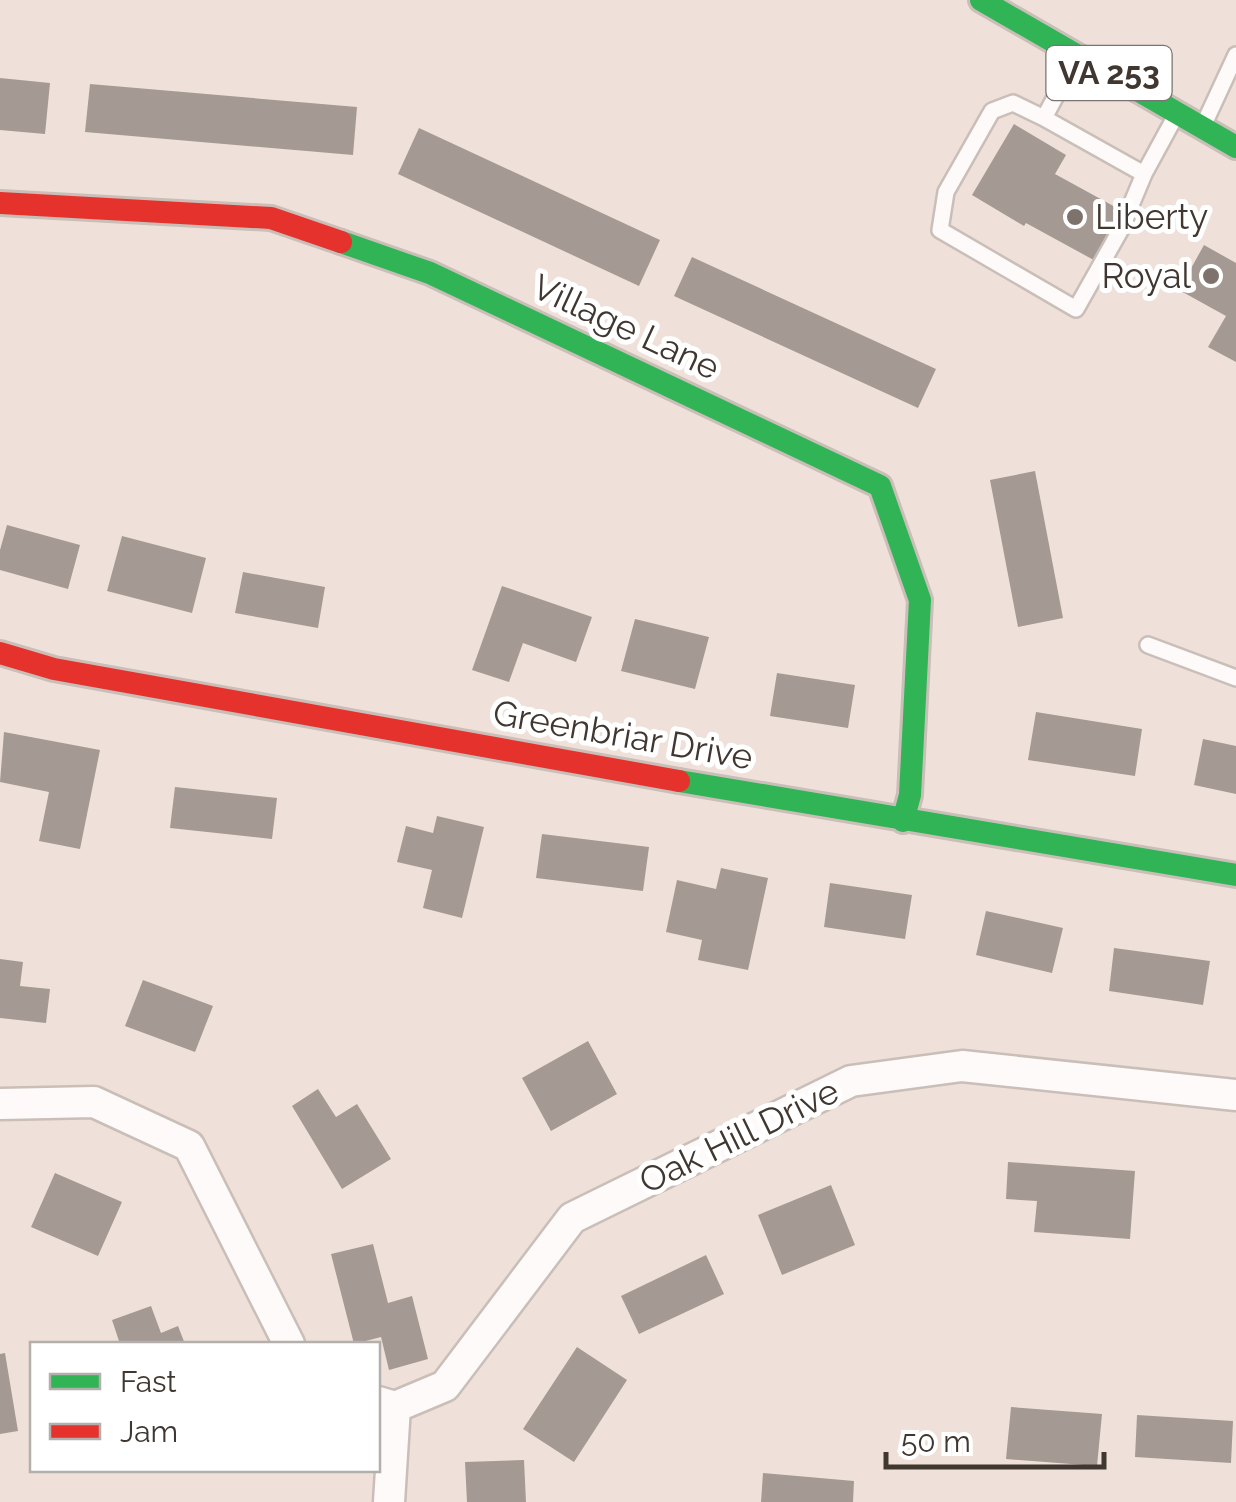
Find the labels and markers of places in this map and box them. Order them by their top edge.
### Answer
place label: Liberty [1095,196,1208,237]
marker: Liberty [1064,206,1086,228]
place label: Royal [1101,255,1191,296]
marker: Royal [1200,265,1222,287]

